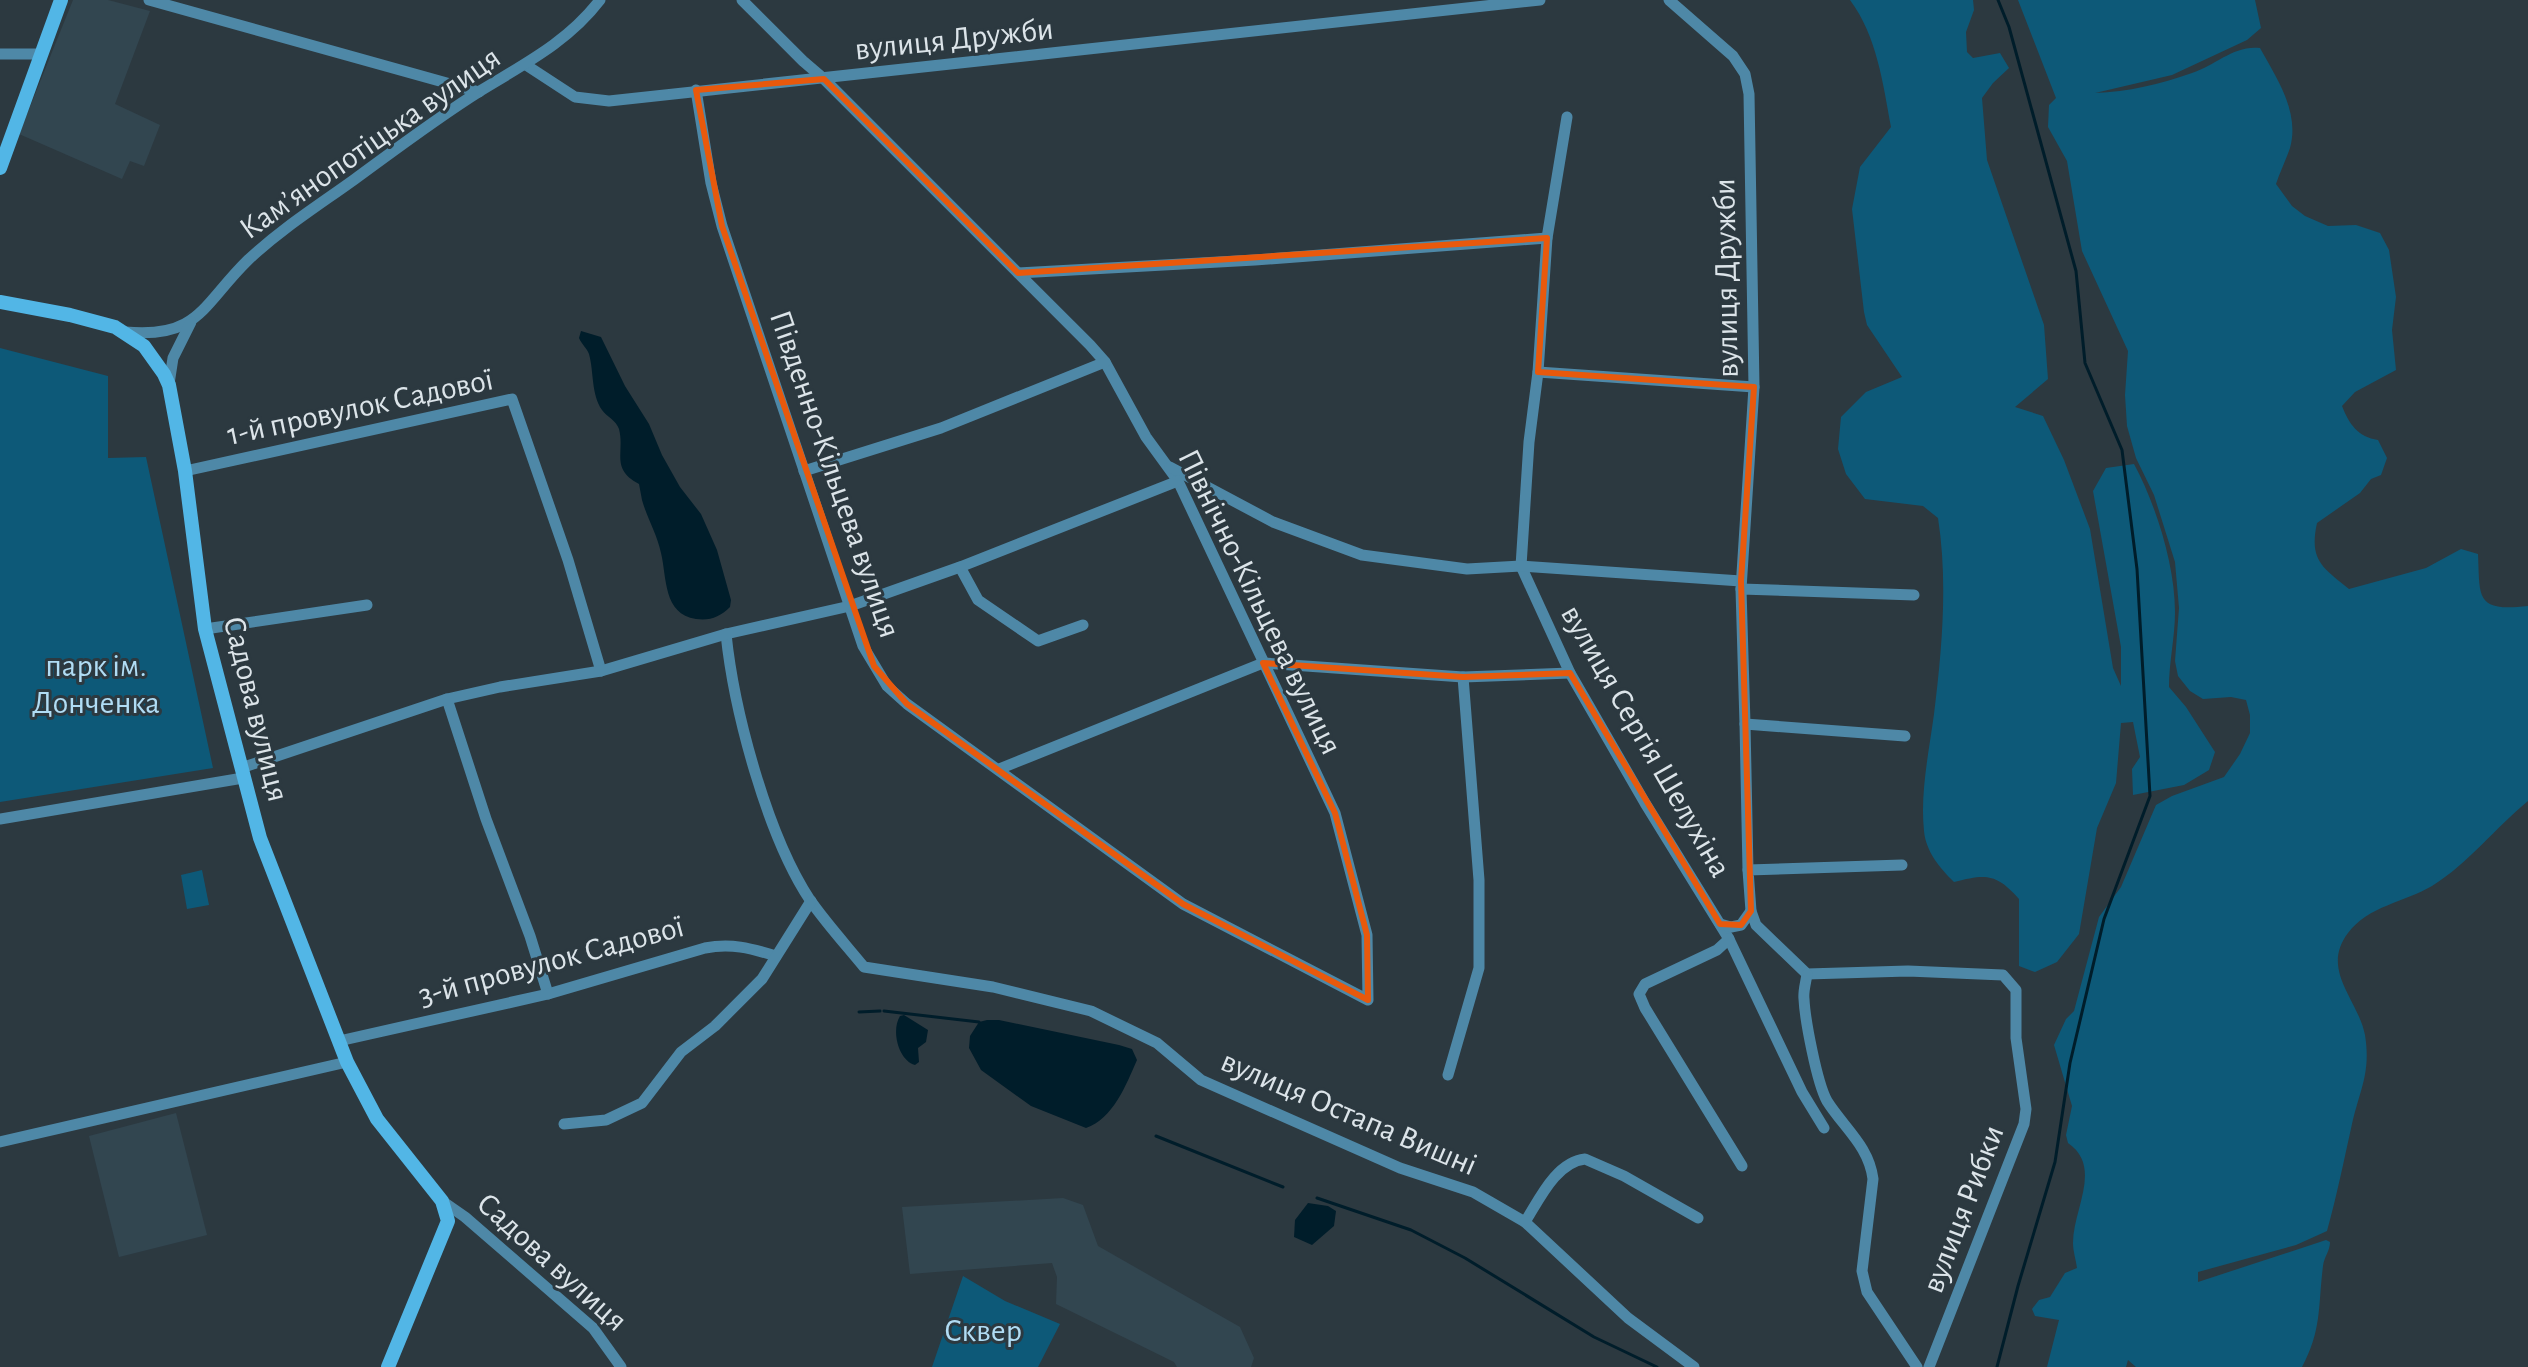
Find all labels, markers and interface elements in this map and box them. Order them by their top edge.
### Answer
street label: вулиця Дружби [853,13,1055,65]
street label: Камʼянопотіцька вулиця [234,41,506,245]
street label: вулиця Дружби [1708,178,1744,378]
street label: Південно-Кільцева вулиця [764,306,906,642]
street label: 1-й провулок Садової [224,363,496,451]
street label: Північно-Кільцева вулиця [1172,444,1348,760]
street label: вулиця Сергія Шелухіна [1555,600,1737,882]
street label: Садова вулиця [218,613,294,805]
park label: парк ім. Донченка [32,650,160,719]
street label: 3-й провулок Садової [415,910,687,1012]
street label: вулиця Остапа Вишні [1216,1045,1482,1181]
street label: вулиця Рибки [1916,1121,2010,1297]
street label: Садова вулиця [471,1187,633,1337]
park label: Сквер [944,1315,1022,1347]

